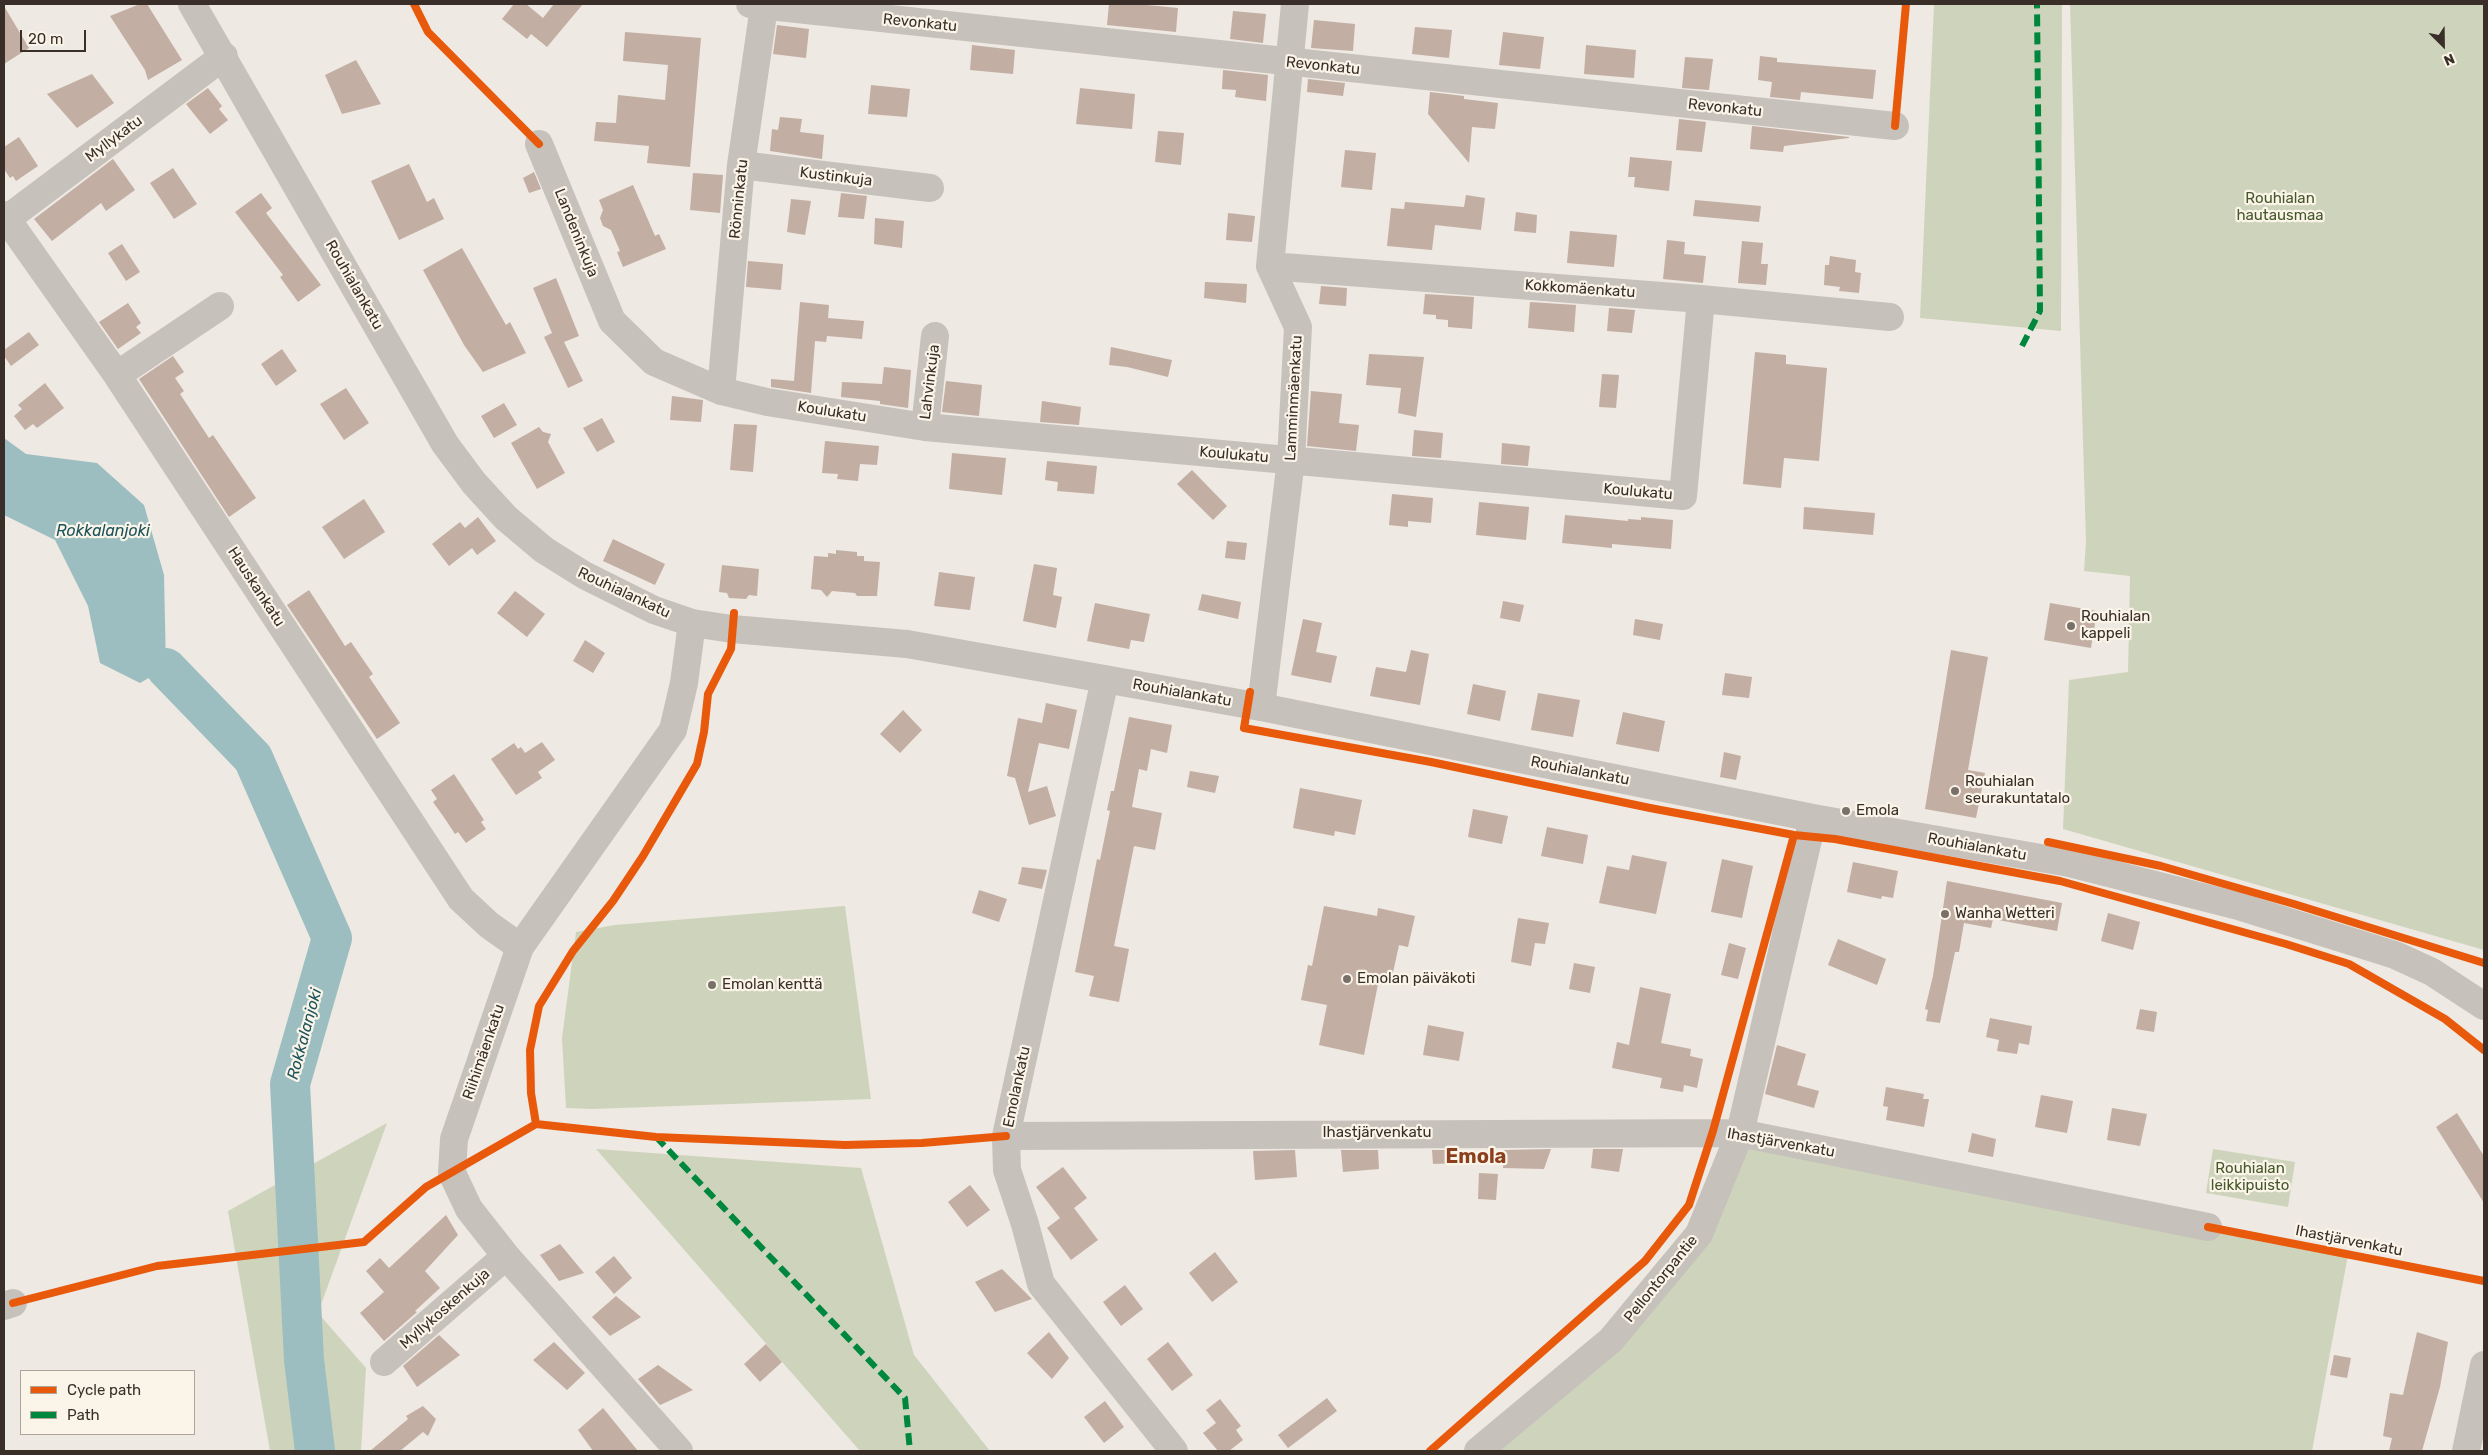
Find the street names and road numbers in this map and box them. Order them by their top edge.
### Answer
street label: Revonkatu [882,10,958,36]
street label: Revonkatu [1285,53,1361,79]
street label: Revonkatu [1687,95,1763,121]
street label: Myllykatu [82,112,146,166]
street label: Rönninkatu [726,158,752,240]
street label: Kustinkuja [799,164,873,190]
street label: Landeninkuja [550,186,602,280]
street label: Rouhialankatu [321,237,387,333]
street label: Kokkomäenkatu [1524,276,1636,302]
street label: Lamminmäenkatu [1282,335,1306,461]
street label: Lahvinkuja [916,343,944,421]
street label: Koulukatu [796,398,868,426]
street label: Koulukatu [1199,443,1269,467]
street label: Koulukatu [1603,480,1673,504]
street label: Hauskankatu [224,544,288,630]
street label: Rouhialankatu [575,564,673,622]
street label: Rouhialankatu [1131,675,1233,711]
street label: Rouhialankatu [1529,753,1631,789]
street label: Rouhialankatu [1926,829,2028,865]
street label: Riihimäenkatu [459,1002,509,1102]
street label: Emolankatu [1000,1045,1034,1129]
street label: Ihastjärvenkatu [1322,1124,1432,1142]
street label: Ihastjärvenkatu [1726,1125,1836,1161]
street label: Ihastjärvenkatu [2294,1222,2404,1260]
street label: Pellontorpantie [1620,1232,1702,1326]
street label: Myllykoskenkuja [396,1265,494,1353]

